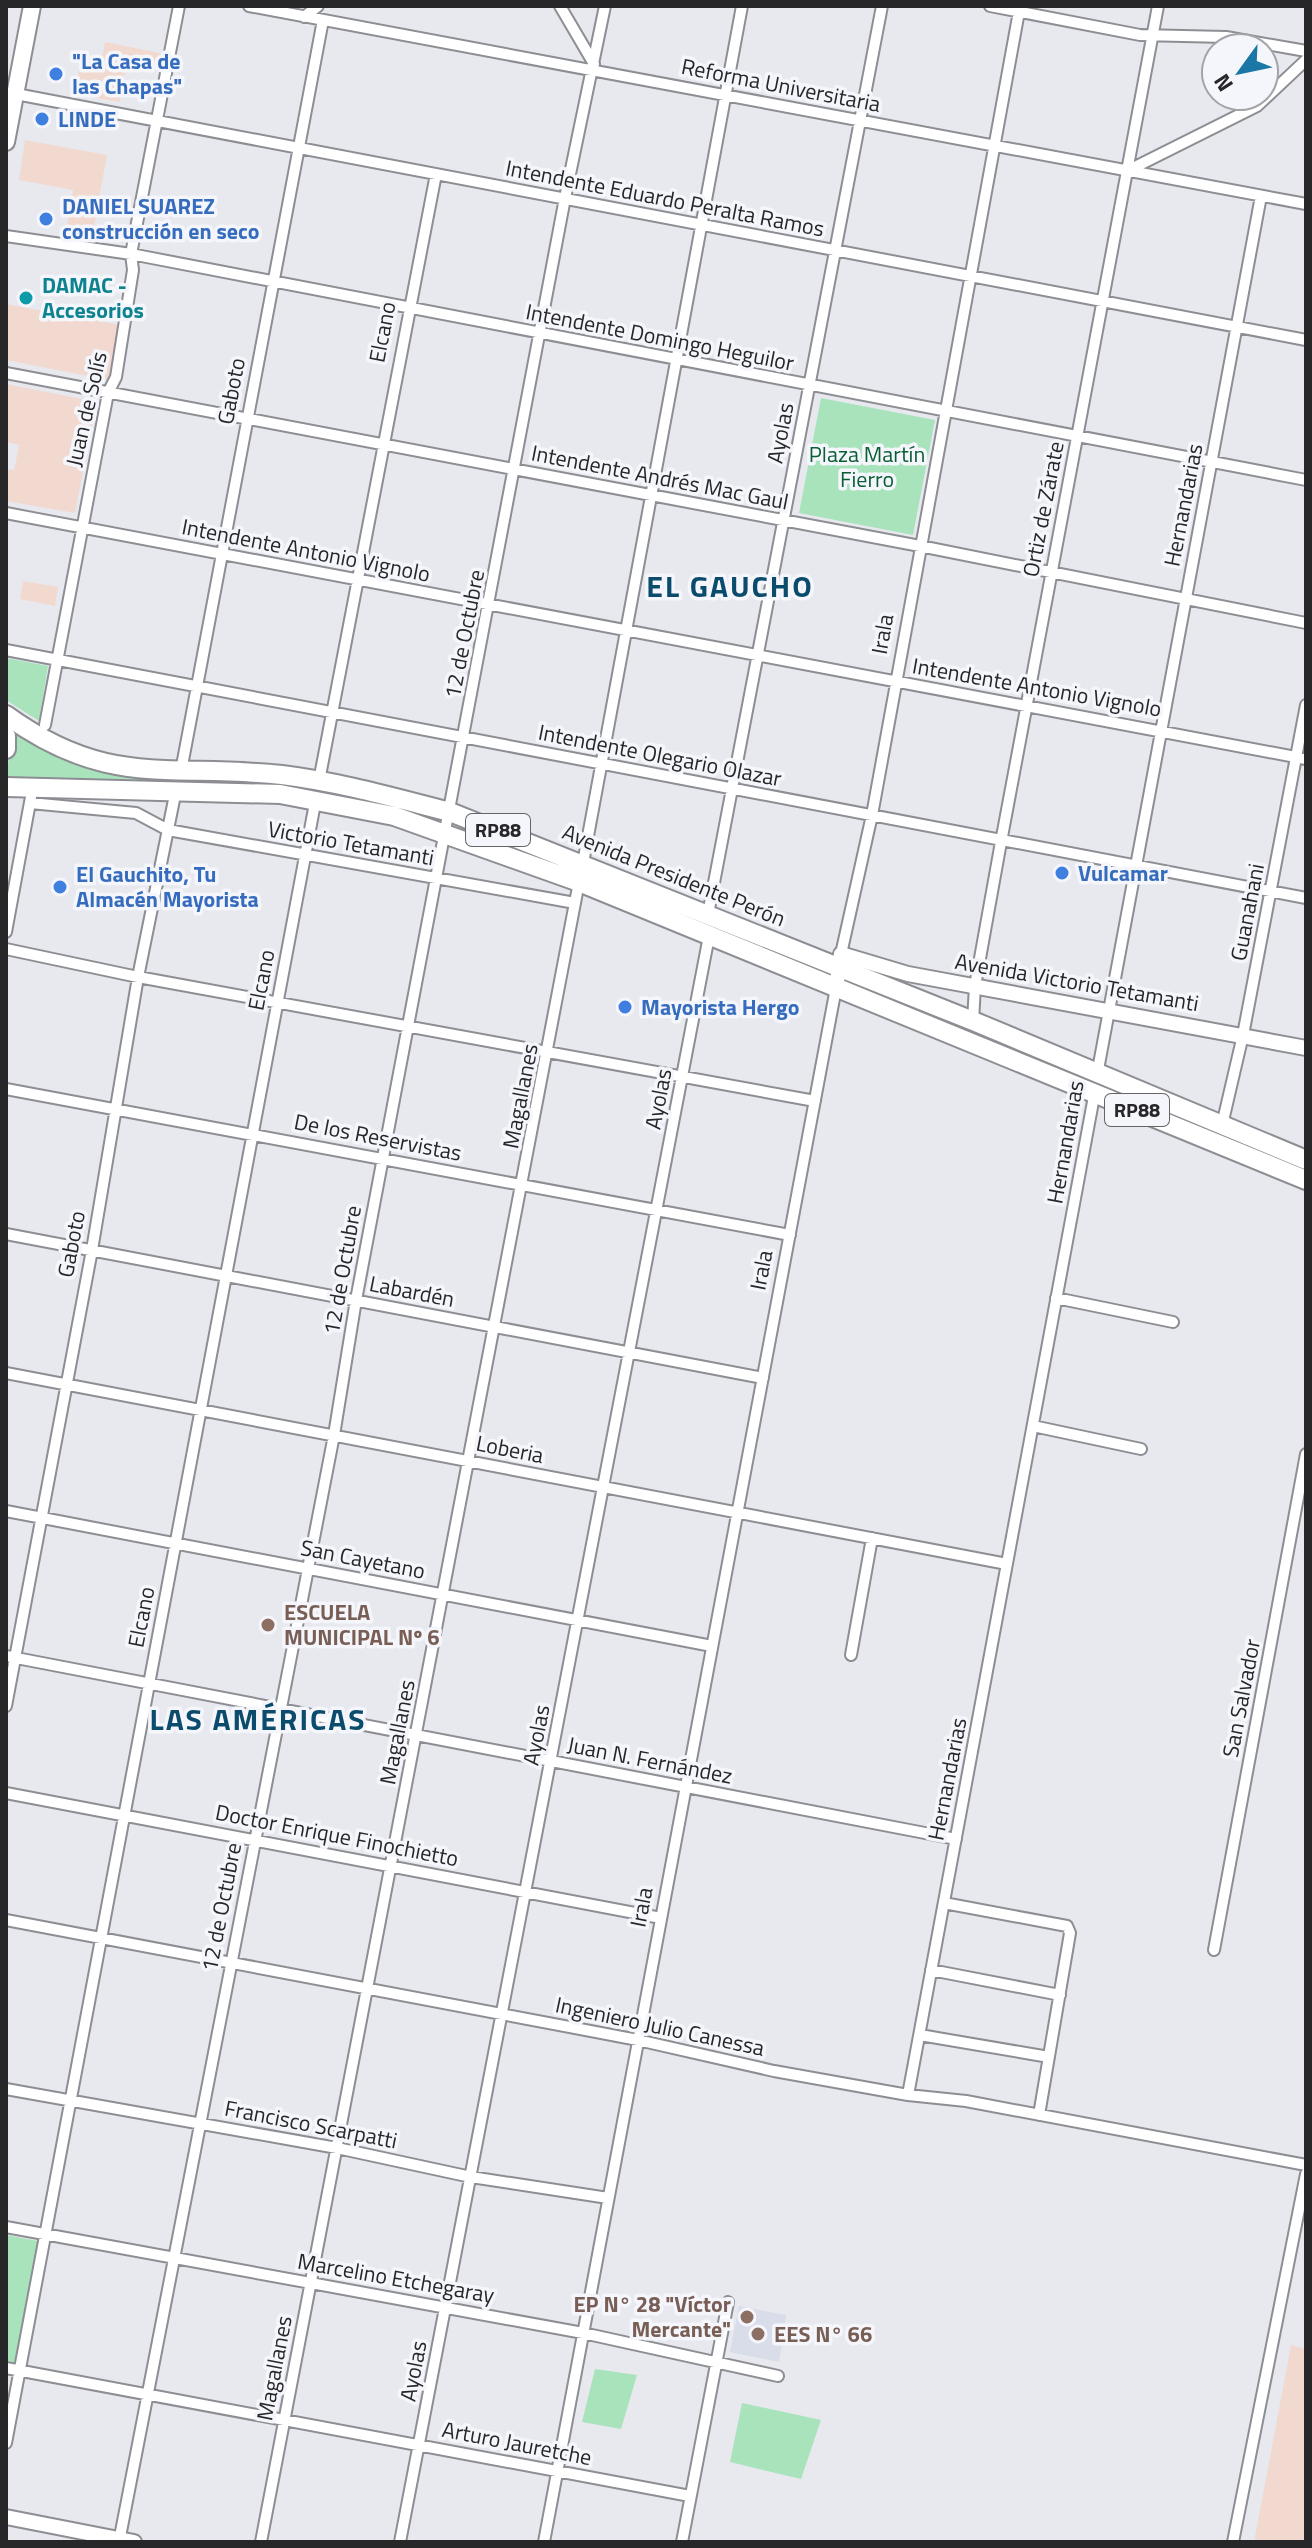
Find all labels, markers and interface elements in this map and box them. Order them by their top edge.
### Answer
north arrow [1200,32,1280,112]
place label: "La Casa de las Chapas" [72,44,182,103]
street label: Reforma Universitaria [679,49,883,121]
marker: "La Casa de las Chapas" [47,65,65,83]
text: N [1205,67,1242,99]
place label: LINDE [58,102,116,136]
marker: LINDE [33,110,51,128]
street label: Intendente Eduardo Peralta Ramos [503,150,827,246]
place label: DANIEL SUAREZ construcción en seco [62,189,260,248]
marker: DANIEL SUAREZ construcción en seco [37,210,55,228]
place label: DAMAC - Accesorios [42,268,144,327]
marker: DAMAC - Accesorios [17,289,35,307]
street label: Intendente Domingo Heguilor [523,294,797,380]
street label: Elcano [359,299,405,365]
street label: Juan de Solís [56,348,116,470]
street label: Gaboto [208,355,254,427]
street label: Ayolas [757,400,803,466]
street label: Intendente Andrés Mac Gaul [528,435,792,519]
park label: Plaza Martín Fierro [809,437,925,496]
street label: Ortiz de Zárate [1013,438,1073,580]
street label: Hernandarias [1154,441,1212,569]
street label: Intendente Antonio Vignolo [179,509,433,591]
district label: EL GAUCHO [646,563,814,609]
street label: 12 de Octubre [435,567,493,701]
street label: Irala [862,611,902,657]
street label: Intendente Antonio Vignolo [910,648,1164,726]
street label: Intendente Olegario Olazar [535,715,785,795]
street label: Victorio Tetamanti [265,812,437,874]
road number: RP88 [466,814,530,846]
street label: Avenida Presidente Perón [557,815,791,935]
place label: Vulcamar [1078,856,1168,890]
place label: El Gauchito, Tu Almacén Mayorista [76,857,259,916]
street label: Guanahani [1221,860,1273,964]
marker: Vulcamar [1053,864,1071,882]
marker: El Gauchito, Tu Almacén Mayorista [51,878,69,896]
street label: Avenida Victorio Tetamanti [953,944,1201,1020]
street label: Elcano [238,947,284,1013]
place label: Mayorista Hergo [641,990,799,1024]
marker: Mayorista Hergo [616,998,634,1016]
street label: Magallanes [493,1041,547,1151]
street label: Ayolas [635,1066,681,1132]
street label: Hernandarias [1037,1078,1093,1206]
road number: RP88 [1105,1094,1169,1126]
street label: De los Reservistas [291,1104,465,1170]
street label: 12 de Octubre [314,1203,370,1337]
street label: Gaboto [48,1208,94,1280]
street label: Irala [740,1247,782,1293]
street label: Labardén [367,1266,457,1316]
street label: Loberia [473,1426,547,1472]
street label: San Cayetano [298,1530,428,1588]
street label: Elcano [118,1584,164,1650]
place label: ESCUELA MUNICIPAL Nº 6 [284,1595,440,1654]
marker: ESCUELA MUNICIPAL Nº 6 [259,1616,277,1634]
street label: San Salvador [1213,1636,1269,1760]
street label: Magallanes [370,1677,424,1787]
district label: LAS AMÉRICAS [150,1696,367,1742]
street label: Ayolas [513,1702,559,1768]
street label: Hernandarias [918,1715,976,1843]
street label: Juan N. Fernández [565,1727,735,1793]
street label: Doctor Enrique Finochietto [213,1795,461,1875]
street label: 12 de Octubre [192,1840,250,1974]
street label: Irala [620,1884,662,1930]
street label: Ingeniero Julio Canessa [552,1987,768,2065]
street label: Francisco Scarpatti [222,2091,400,2157]
street label: Marcelino Etchegaray [295,2244,497,2312]
place label: EP N° 28 "Víctor Mercante" [573,2287,731,2346]
marker: EP N° 28 "Víctor Mercante" [738,2308,756,2326]
street label: Magallanes [247,2313,301,2423]
place label: EES N° 66 [774,2317,872,2351]
marker: EES N° 66 [749,2325,767,2343]
street label: Ayolas [390,2338,436,2404]
street label: Arturo Jauretche [439,2412,595,2474]

